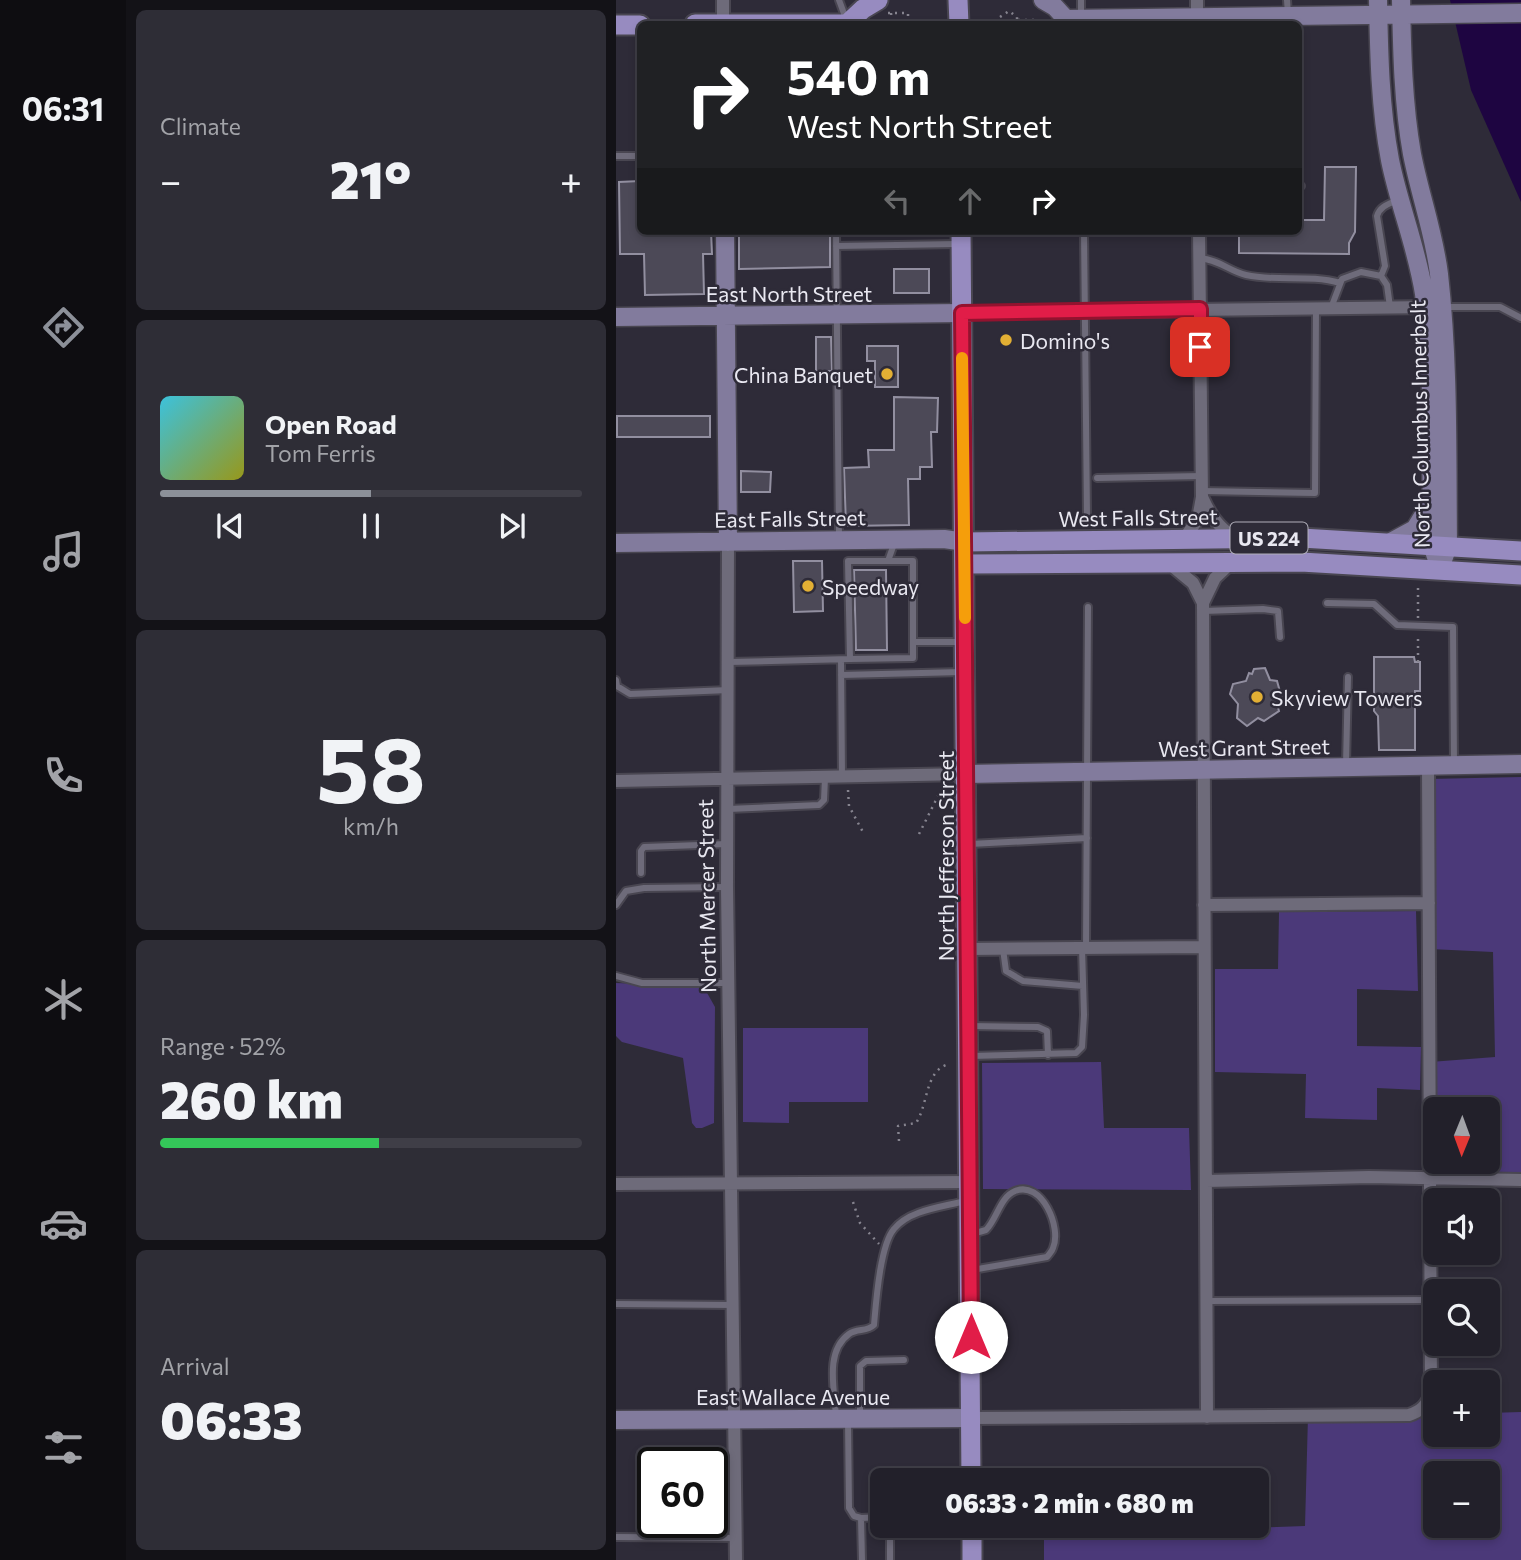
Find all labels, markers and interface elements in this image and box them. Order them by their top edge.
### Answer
text: 540 m [787,45,930,105]
icon: right [672,49,763,140]
text: 06:31 [22,88,104,128]
text: West North Street [787,105,1052,145]
text: Climate [160,112,241,140]
text: 21° [330,146,411,210]
text: − [160,156,182,203]
text: + [560,156,582,203]
icon: left [878,182,916,220]
icon: ahead [951,182,989,220]
icon: right [1024,182,1062,220]
street label: East North Street [706,281,872,306]
street label: North Columbus Innerbelt [1404,300,1434,548]
icon: directions [39,303,88,352]
pin [1170,317,1230,377]
place label: Domino's [1020,328,1110,353]
icon: arrive [1181,328,1219,366]
marker: Domino's [998,332,1014,348]
place label: China Banquet [734,362,873,387]
marker: China Banquet [879,366,895,382]
text: Open Road [265,408,397,439]
text: Tom Ferris [265,439,376,467]
street label: West Falls Street [1058,503,1218,531]
street label: East Falls Street [714,504,866,532]
icon: previous [211,507,249,545]
icon: pause [352,507,390,545]
icon: next [493,507,531,545]
road number: US 224 [1230,523,1308,554]
icon: music [39,527,88,576]
place label: Speedway [822,574,919,599]
marker: Speedway [800,578,816,594]
place label: Skyview Towers [1271,685,1423,710]
marker: Skyview Towers [1249,689,1265,705]
text: 58 [316,710,426,822]
street label: West Grant Street [1158,733,1330,761]
icon: phone [39,751,88,800]
street label: North Jefferson Street [933,751,958,961]
street label: North Mercer Street [692,799,720,993]
text: km/h [343,812,399,840]
icon: climate [39,975,88,1024]
text: Range · 52% [160,1032,285,1060]
text: 260 km [160,1066,343,1130]
north arrow [1423,1097,1500,1174]
map controls [1423,1097,1500,1538]
button: sound [1423,1188,1500,1265]
icon: car [39,1199,88,1248]
button: search [1423,1279,1500,1356]
position arrow [934,1300,1008,1374]
text: Arrival [160,1352,230,1380]
button: + [1423,1370,1500,1447]
street label: East Wallace Avenue [696,1384,890,1409]
text: 06:33 [160,1386,303,1450]
icon: filters [39,1423,88,1472]
speed limit sign: 60 [637,1447,728,1538]
button: − [1423,1461,1500,1538]
text: 06:33 · 2 min · 680 m [945,1487,1194,1518]

